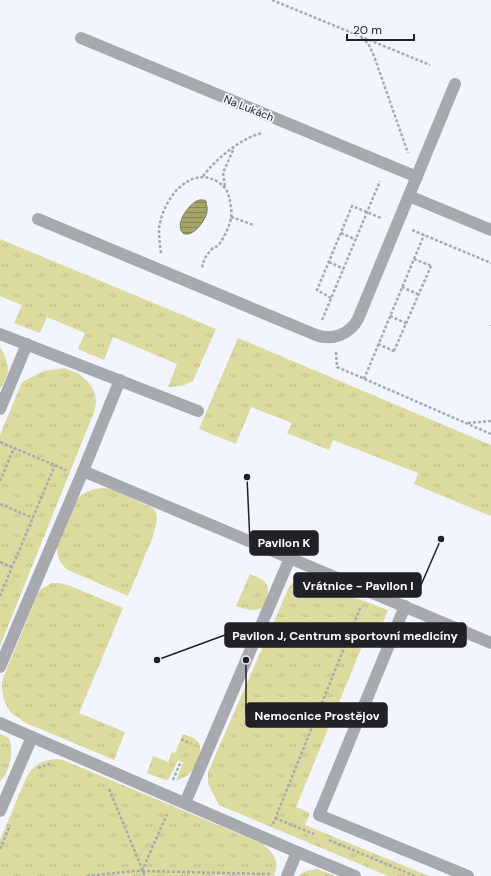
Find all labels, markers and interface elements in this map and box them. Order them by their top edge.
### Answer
scale bar [347,16,414,42]
text: 20 m [353,22,382,38]
street label: Na Lukách [222,92,276,124]
callout: Pavilon K [250,531,318,555]
text: Pavilon K [258,535,310,551]
callout: Vrátnice - Pavilon I [294,573,421,597]
text: Vrátnice - Pavilon I [303,578,413,594]
callout: Pavilon J, Centrum sportovní medicíny [225,623,466,647]
text: Pavilon J, Centrum sportovní medicíny [232,628,458,644]
callout: Nemocnice Prostějov [246,703,387,727]
text: Nemocnice Prostějov [255,708,380,724]

